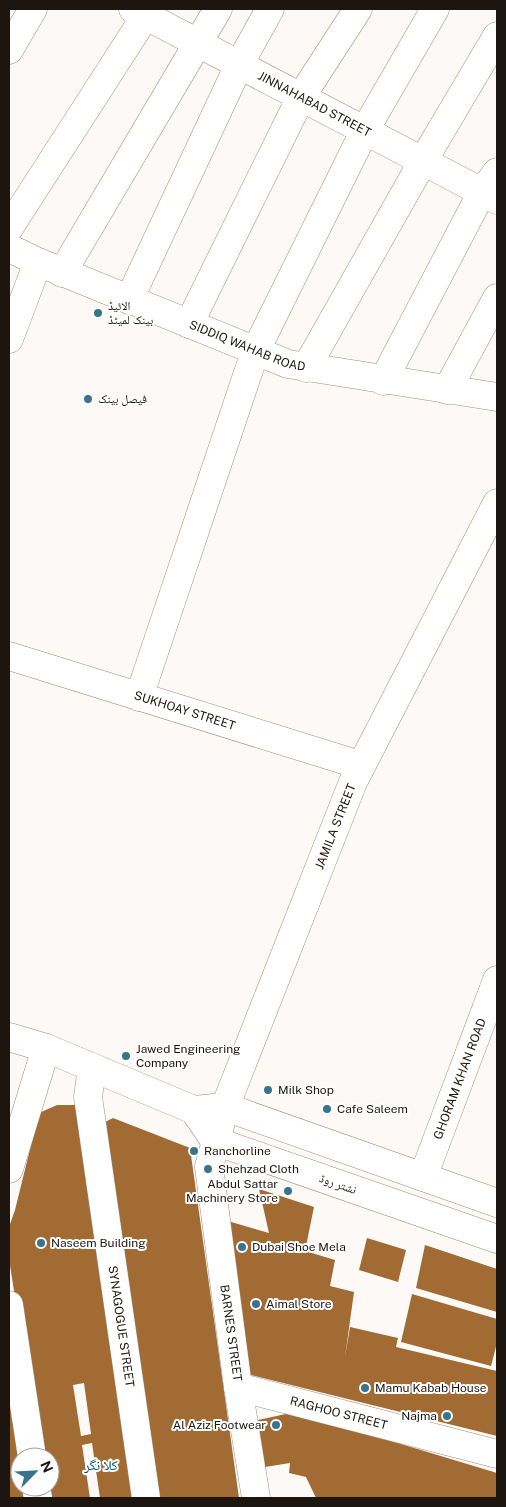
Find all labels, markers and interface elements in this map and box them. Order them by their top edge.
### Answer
street label: JINNAHABAD STREET [256,69,373,140]
place label: الائیڈ بینک لمیٹڈ [108,299,153,327]
marker: الائیڈ بینک لمیٹڈ [92,307,104,319]
street label: SIDDIQ WAHAB ROAD [187,317,307,374]
place label: فیصل بینک [98,392,147,406]
marker: فیصل بینک [82,393,94,405]
street label: SUKHOAY STREET [132,688,237,733]
street label: JAMILA STREET [312,782,359,871]
street label: GHORAM KHAN ROAD [431,1016,489,1141]
place label: Jawed Engineering Company [136,1042,241,1070]
marker: Jawed Engineering Company [120,1050,132,1062]
place label: Milk Shop [278,1083,334,1097]
marker: Milk Shop [262,1084,274,1096]
place label: Cafe Saleem [337,1102,408,1116]
marker: Cafe Saleem [321,1103,333,1115]
place label: Ranchorline [204,1144,271,1158]
marker: Ranchorline [188,1145,200,1157]
place label: Shehzad Cloth [218,1162,299,1176]
marker: Shehzad Cloth [202,1163,214,1175]
street label: نشتر روڈ [317,1171,359,1197]
place label: Abdul Sattar Machinery Store [186,1177,278,1205]
marker: Abdul Sattar Machinery Store [282,1185,294,1197]
place label: Naseem Building [51,1236,146,1250]
marker: Naseem Building [35,1237,47,1249]
place label: Dubai Shoe Mela [252,1240,346,1254]
marker: Dubai Shoe Mela [236,1241,248,1253]
street label: SYNAGOGUE STREET [105,1265,137,1388]
street label: BARNES STREET [217,1284,245,1382]
place label: Aimal Store [266,1297,332,1311]
marker: Aimal Store [250,1298,262,1310]
place label: Mamu Kabab House [375,1381,487,1395]
marker: Mamu Kabab House [359,1382,371,1394]
street label: RAGHOO STREET [288,1394,389,1432]
place label: Najma [401,1409,437,1423]
marker: Najma [441,1410,453,1422]
place label: Al Aziz Footwear [173,1418,266,1432]
marker: Al Aziz Footwear [270,1419,282,1431]
north arrow [10,1447,60,1497]
district label: کلا نگر [83,1457,118,1474]
text: N [37,1458,56,1475]

